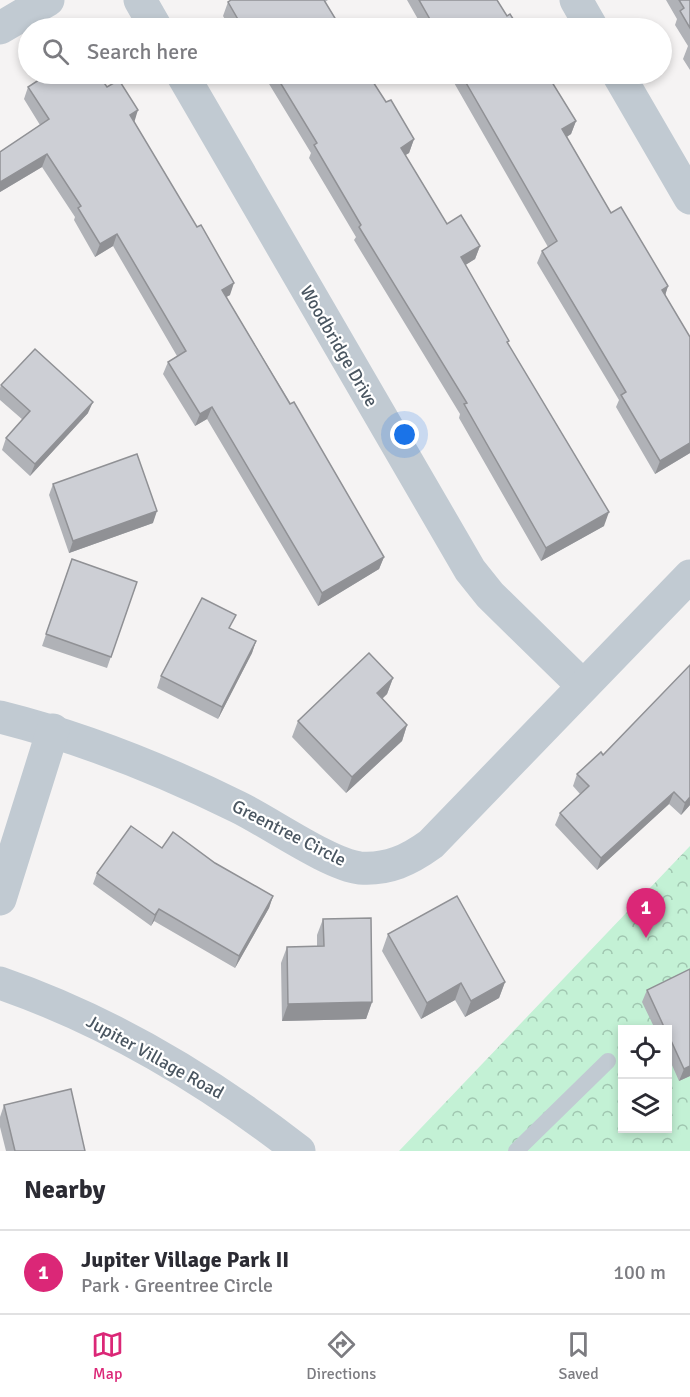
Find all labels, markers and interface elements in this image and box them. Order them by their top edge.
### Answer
search box [18,18,672,84]
icon: search [39,35,72,68]
text: Search here [87,38,198,65]
street label: Woodbridge Drive [295,281,383,411]
your location [390,420,419,449]
street label: Greentree Circle [228,795,350,871]
pin: 1 [626,888,666,938]
street label: Jupiter Village Road [82,1010,228,1104]
map controls [618,1025,672,1133]
button: locate [618,1025,672,1079]
button: layers [618,1079,672,1133]
text: Nearby [24,1174,105,1206]
text: Jupiter Village Park II [81,1246,289,1273]
text: 1 [38,1260,49,1285]
text: 100 m [613,1260,666,1285]
text: Park · Greentree Circle [81,1273,273,1298]
tab: Map [91,1328,124,1384]
tab: Directions [306,1328,376,1384]
tab: Saved [559,1328,599,1384]

